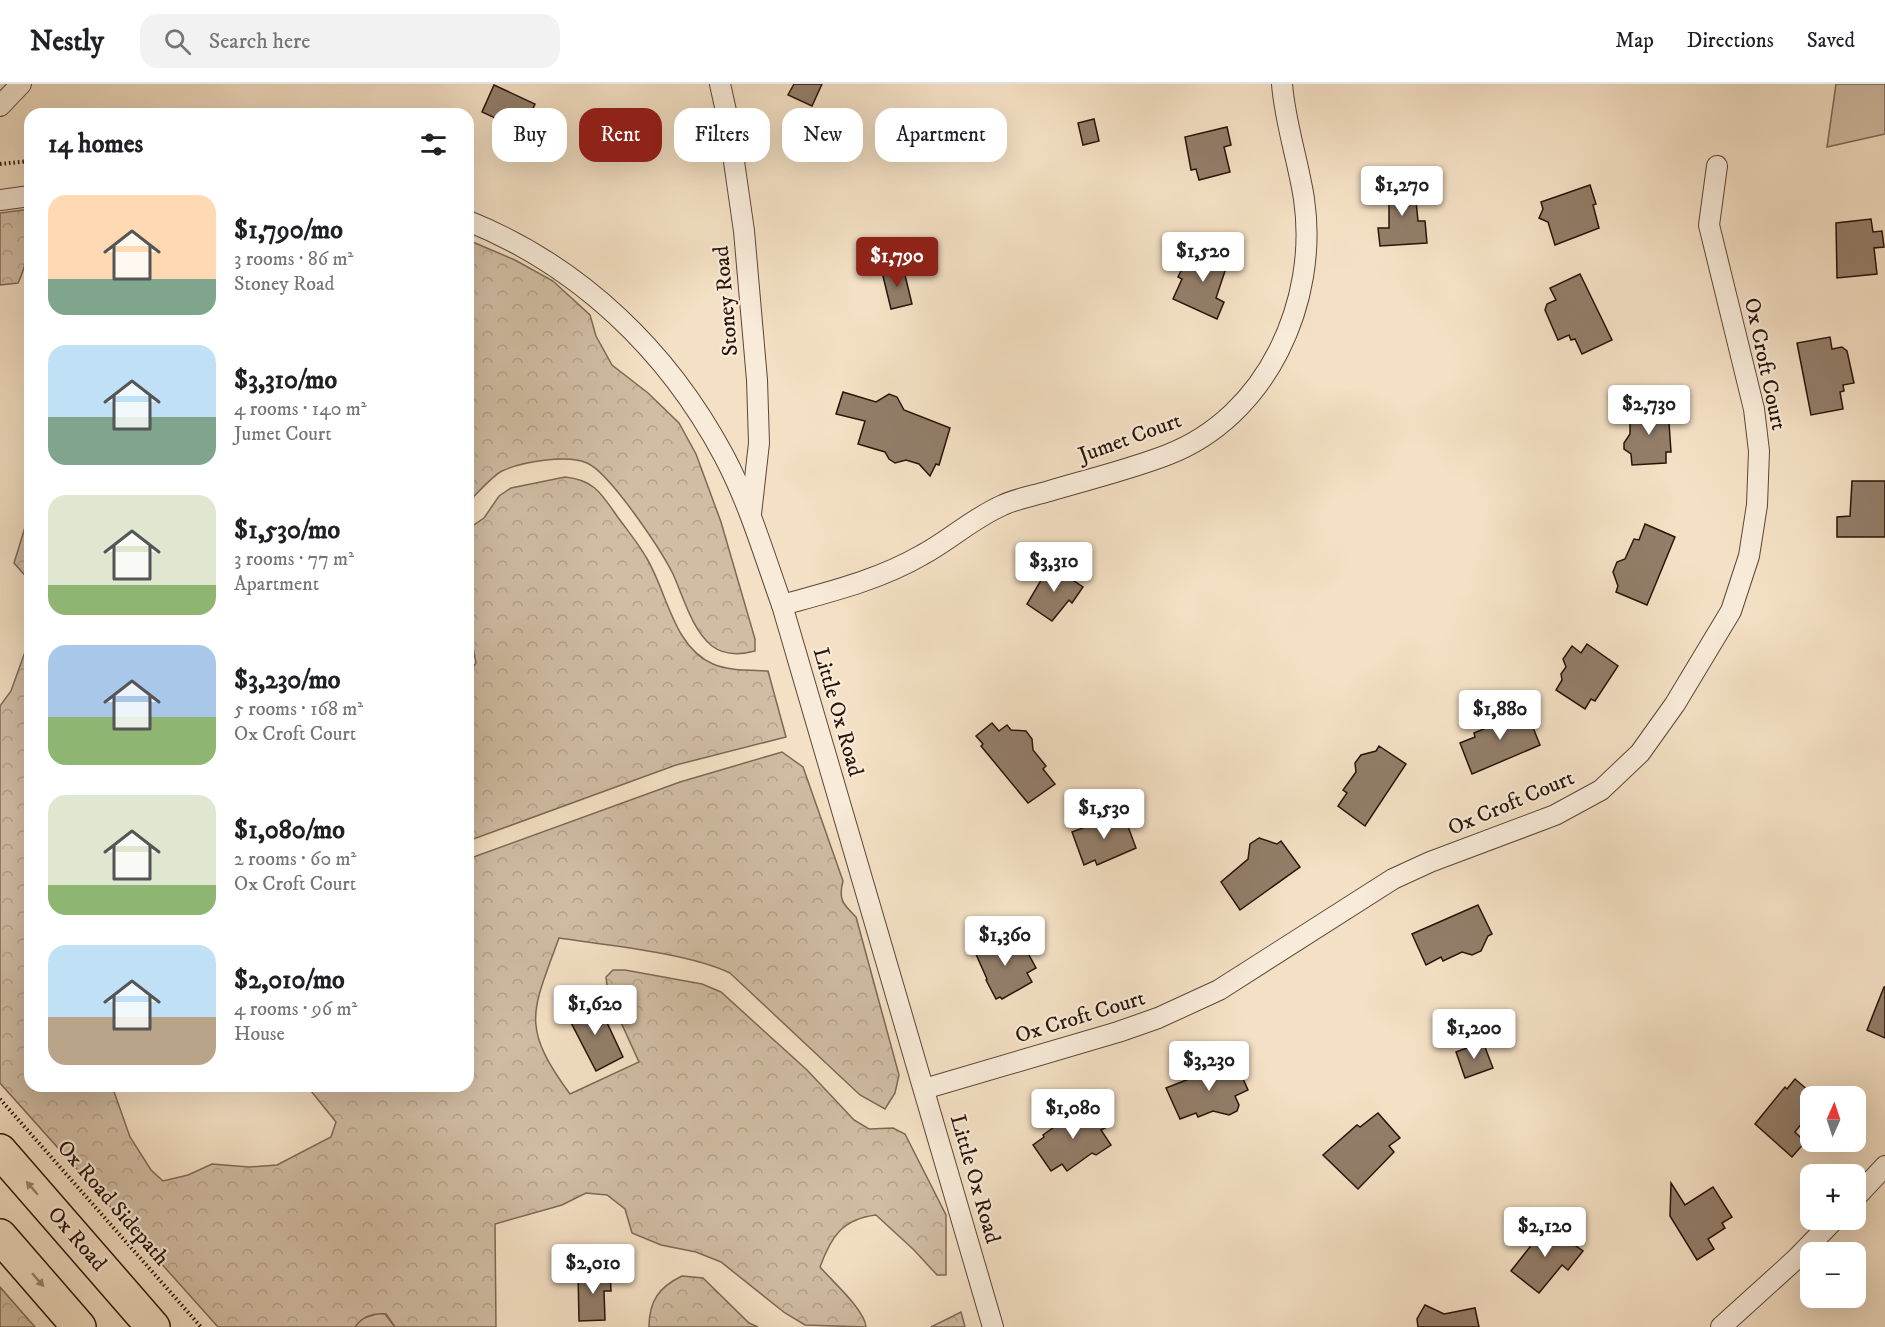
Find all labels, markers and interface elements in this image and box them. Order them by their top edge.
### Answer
search box [140,14,560,68]
text: Nestly [30,24,104,59]
icon: search [161,25,194,58]
text: Search here [209,28,310,55]
text: Map [1615,28,1654,54]
text: Directions [1687,28,1774,54]
text: Saved [1807,28,1855,54]
chip: Buy [492,108,567,162]
chip: Rent [579,108,662,162]
chip: Filters [674,108,770,162]
chip: New [782,108,863,162]
chip: Apartment [875,108,1007,162]
text: 14 homes [48,128,143,161]
icon: filters [417,128,450,161]
pin: $1,270 [1353,166,1451,217]
text: $1,270 [1375,173,1429,198]
text: $1,790/mo [234,214,343,247]
icon: home [96,219,168,291]
pin: $1,520 [1154,232,1252,283]
pin: $1,790 [848,237,946,288]
text: $1,520 [1176,239,1230,264]
text: $1,790 [870,244,924,269]
street label: Stoney Road [708,245,744,357]
text: 3 rooms · 86 m² [234,247,353,272]
text: Stoney Road [234,272,334,297]
street label: Ox Croft Court [1738,295,1792,433]
text: $3,310/mo [234,364,337,397]
icon: home [96,369,168,441]
pin: $2,730 [1600,385,1698,436]
text: $2,730 [1622,392,1676,417]
text: 4 rooms · 140 m² [234,397,367,422]
street label: Jumet Court [1073,407,1185,470]
text: Jumet Court [234,422,332,447]
text: $1,530/mo [234,514,340,547]
icon: home [96,519,168,591]
pin: $3,310 [1005,542,1103,593]
text: 3 rooms · 77 m² [234,547,354,572]
text: $3,310 [1029,549,1079,574]
text: Apartment [234,572,319,597]
street label: Little Ox Road [807,645,869,779]
text: $3,230/mo [234,664,341,697]
icon: home [96,669,168,741]
pin: $1,880 [1451,690,1549,741]
text: 5 rooms · 168 m² [234,697,363,722]
text: $1,880 [1473,697,1527,722]
text: Ox Croft Court [234,722,356,747]
street label: Ox Croft Court [1444,764,1578,842]
pin: $1,530 [1055,789,1153,840]
text: $1,530 [1078,796,1130,821]
text: $1,080/mo [234,814,345,847]
icon: home [96,819,168,891]
text: 2 rooms · 60 m² [234,847,356,872]
text: Ox Croft Court [234,872,356,897]
pin: $1,360 [956,916,1054,967]
text: $1,360 [979,923,1031,948]
text: $2,010/mo [234,964,345,997]
icon: home [96,969,168,1041]
street label: Ox Croft Court [1012,984,1148,1050]
pin: $1,620 [546,985,644,1036]
text: $1,620 [568,992,622,1017]
text: 4 rooms · 96 m² [234,997,357,1022]
pin: $1,200 [1425,1009,1523,1060]
text: $1,200 [1447,1016,1502,1041]
text: House [234,1022,285,1047]
pin: $3,230 [1160,1041,1258,1092]
text: $3,230 [1183,1048,1235,1073]
north arrow [1800,1086,1866,1152]
map controls [1800,1086,1866,1308]
pin: $1,080 [1024,1089,1122,1140]
text: $1,080 [1045,1096,1101,1121]
street label: Little Ox Road [944,1112,1006,1246]
street label: Ox Road Sidepath [51,1135,175,1271]
button: + [1800,1164,1866,1230]
one-way arrow [26,1181,39,1196]
street label: Ox Road [42,1201,112,1277]
pin: $2,120 [1496,1207,1594,1258]
text: $2,120 [1518,1214,1572,1239]
button: − [1800,1242,1866,1308]
pin: $2,010 [544,1244,642,1295]
text: $2,010 [565,1251,621,1276]
one-way arrow [31,1272,44,1287]

